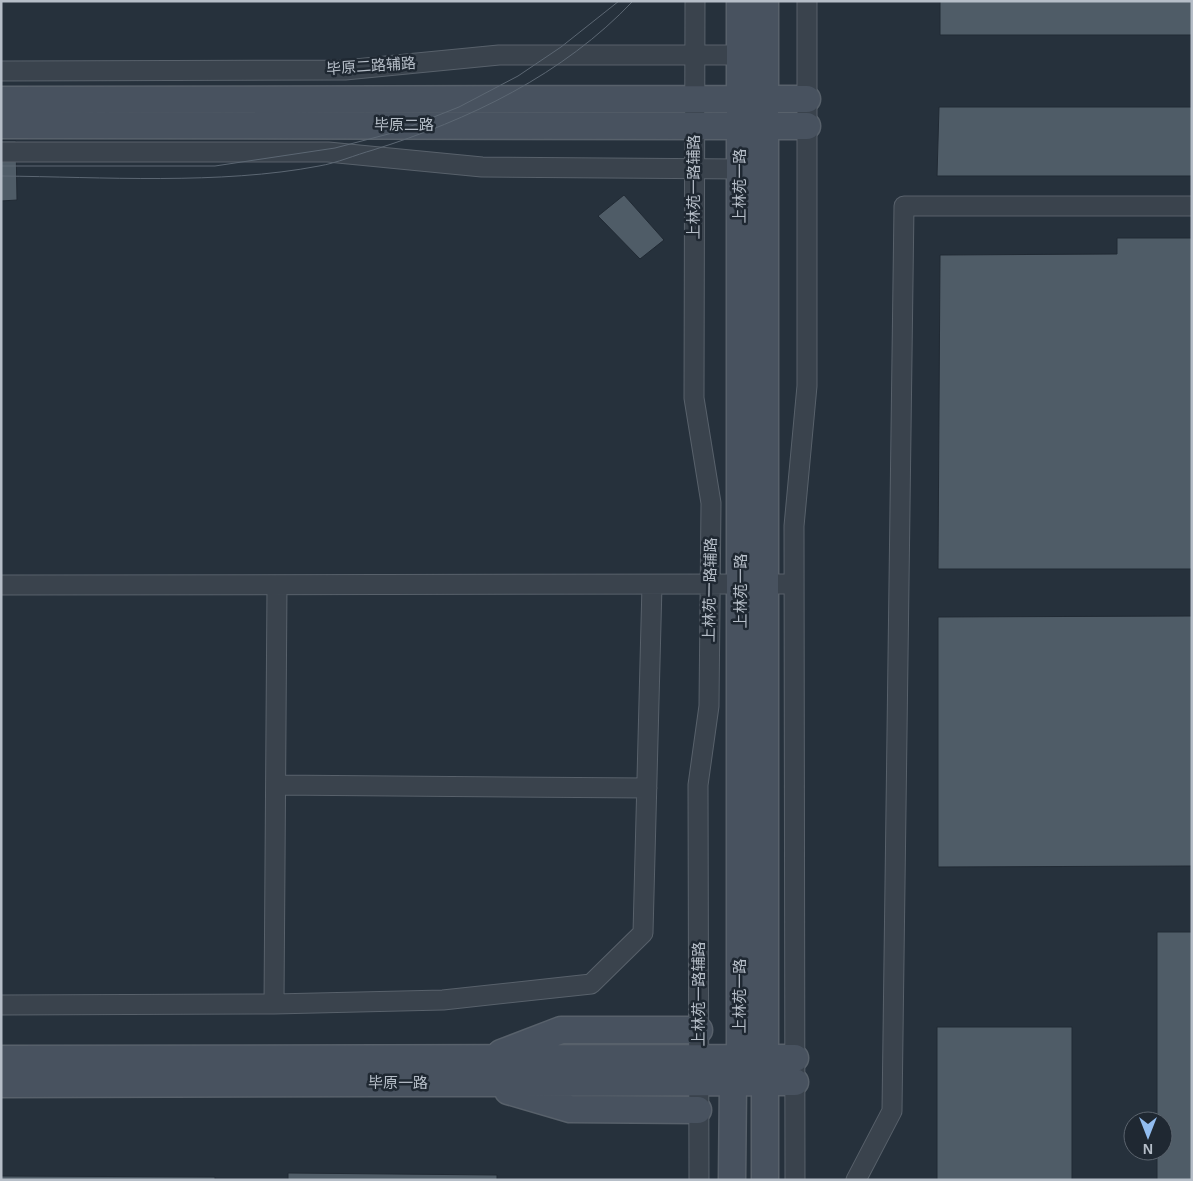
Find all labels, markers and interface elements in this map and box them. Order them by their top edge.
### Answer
street label: 毕原二路辅路 [325,54,416,77]
street label: 毕原二路 [374,116,434,133]
street label: 上林苑一路辅路 [685,134,702,240]
street label: 上林苑一路 [731,148,748,224]
street label: 上林苑一路辅路 [700,537,719,643]
street label: 上林苑一路 [732,553,749,629]
street label: 上林苑一路辅路 [690,941,707,1047]
street label: 上林苑一路 [731,958,748,1034]
street label: 毕原一路 [368,1074,428,1091]
north arrow [1123,1111,1173,1161]
text: N [1143,1141,1153,1157]

